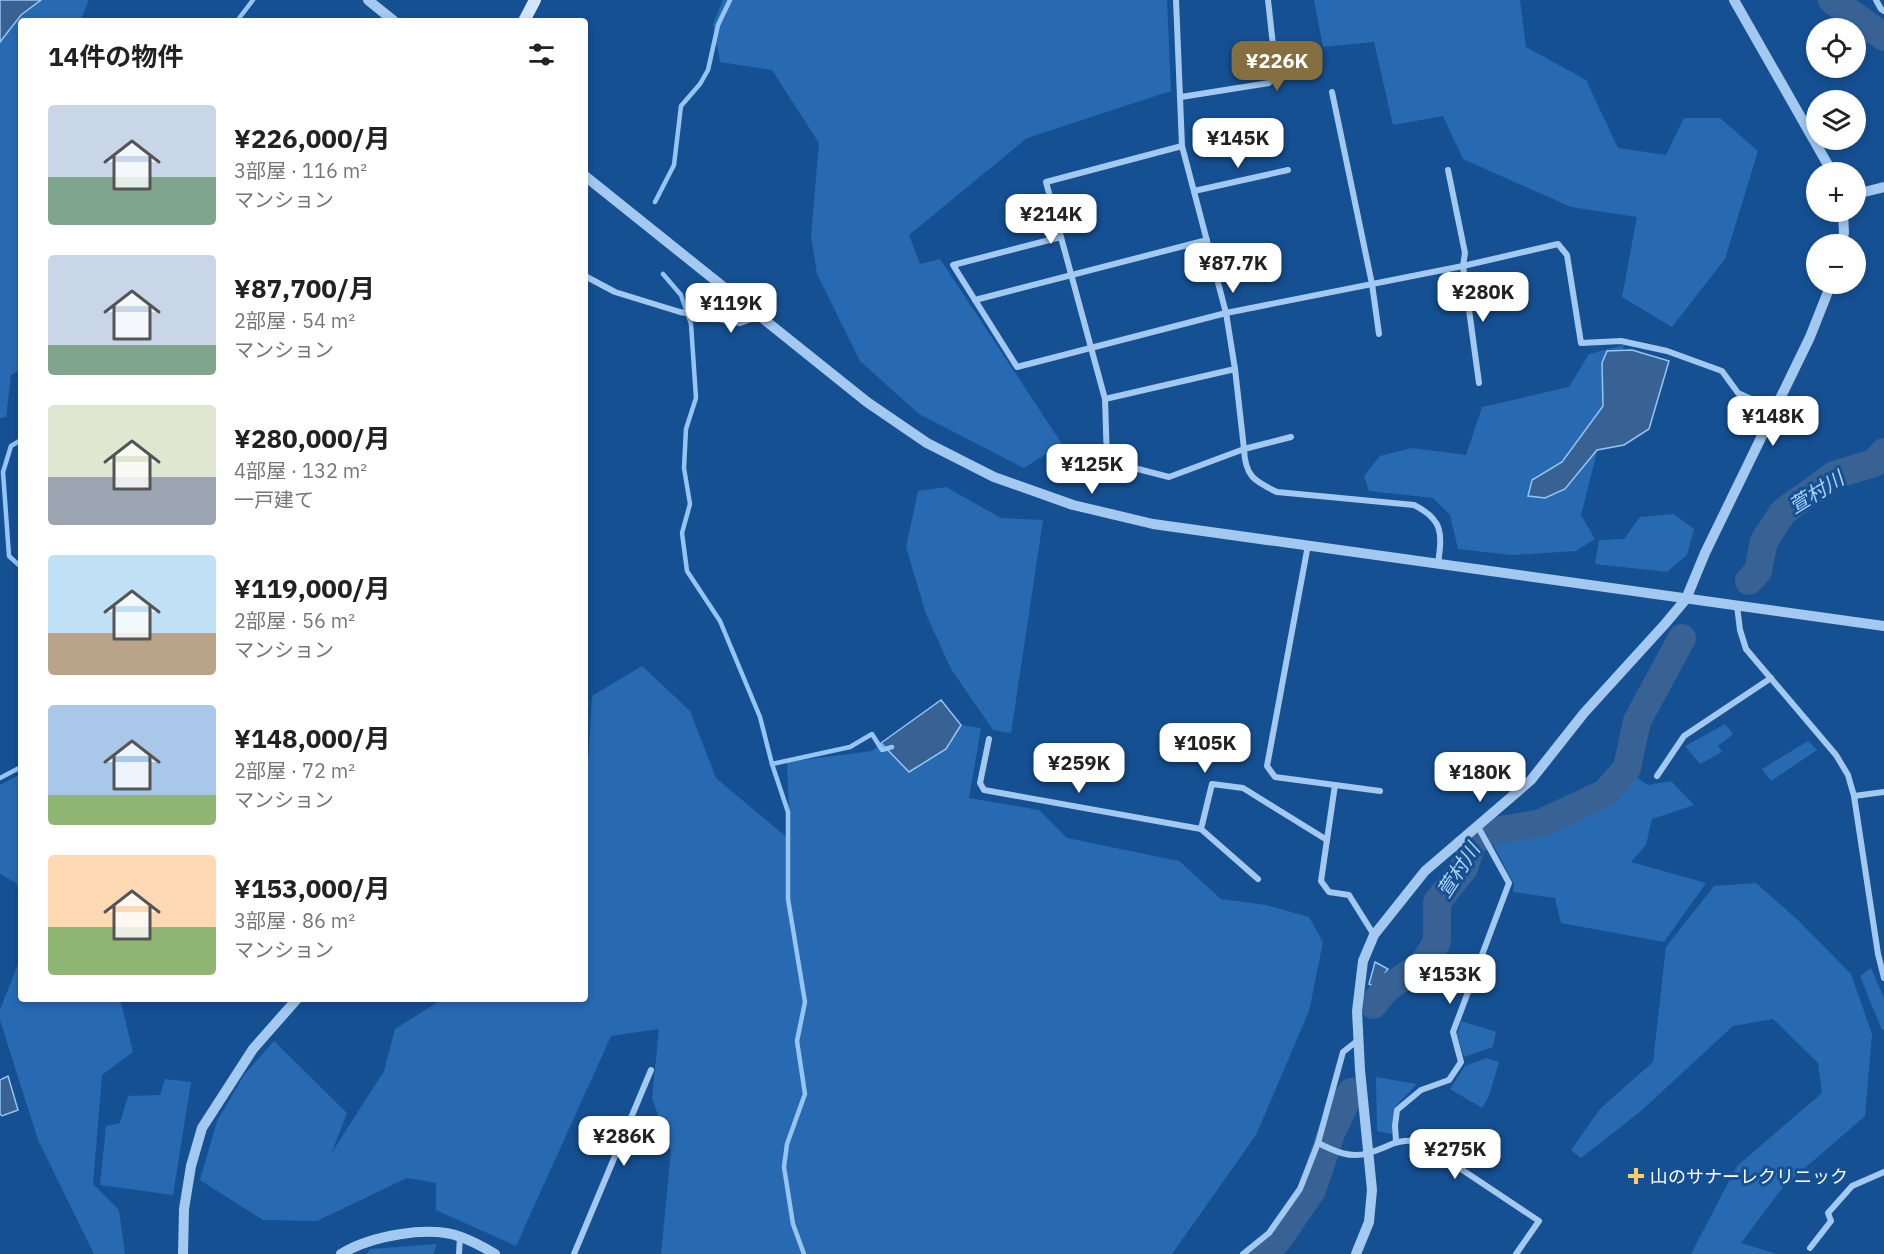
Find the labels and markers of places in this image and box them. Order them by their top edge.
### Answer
pin: ¥226K [1235,41,1319,92]
pin: ¥145K [1196,118,1280,169]
pin: ¥214K [1009,194,1093,245]
pin: ¥87.7K [1184,243,1282,294]
pin: ¥280K [1441,272,1525,323]
pin: ¥119K [689,283,773,334]
pin: ¥148K [1731,396,1815,447]
pin: ¥125K [1050,444,1134,495]
pin: ¥105K [1163,723,1247,774]
pin: ¥259K [1037,743,1121,794]
pin: ¥180K [1438,752,1522,803]
pin: ¥153K [1408,954,1492,1005]
pin: ¥286K [582,1116,666,1167]
pin: ¥275K [1413,1129,1497,1180]
place label: 山のサナーレクリニック [1650,1165,1848,1188]
marker: 山のサナーレクリニック [1627,1167,1645,1185]

